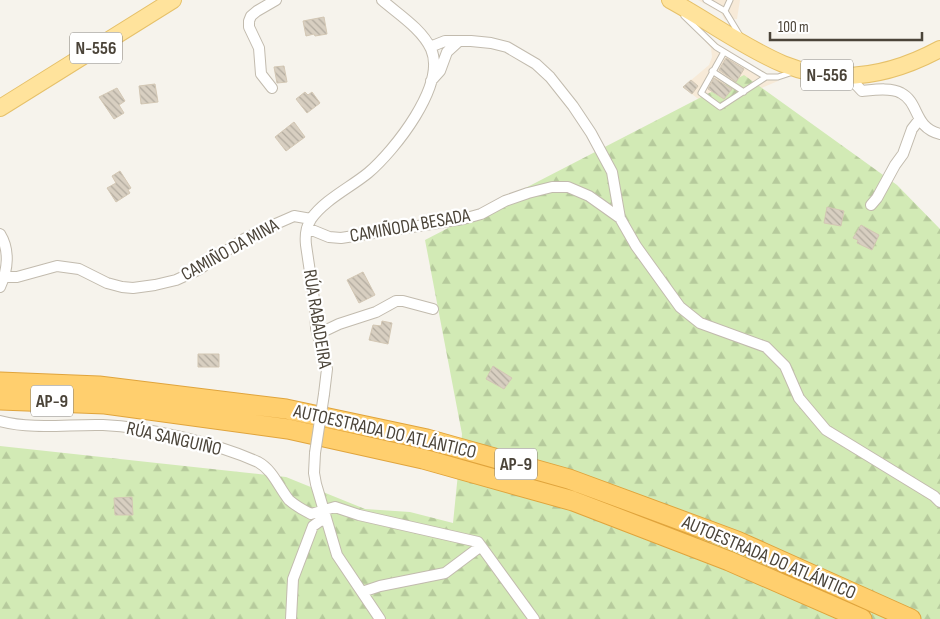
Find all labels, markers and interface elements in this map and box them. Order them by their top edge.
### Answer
scale bar [770,10,922,42]
text: 100 m [778,18,809,37]
road number: N-556 [70,32,122,64]
road number: N-556 [801,60,853,90]
street label: CAMIÑODA BESADA [348,204,473,248]
street label: CAMIÑO DA MINA [177,213,283,286]
street label: RÚA RABADEIRA [298,268,336,371]
road number: AP-9 [31,386,73,416]
street label: AUTOESTRADA DO ATLÁNTICO [291,400,478,464]
street label: RÚA SANGUIÑO [124,417,224,461]
road number: AP-9 [495,448,537,479]
street label: AUTOESTRADA DO ATLÁNTICO [678,511,859,605]

